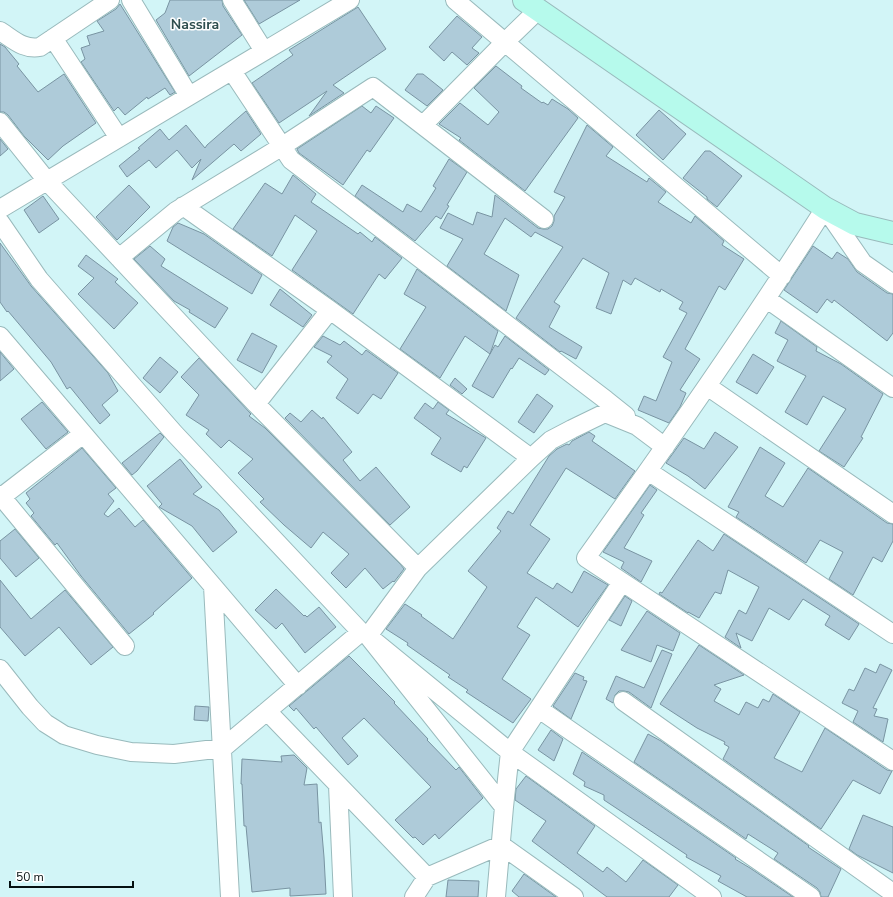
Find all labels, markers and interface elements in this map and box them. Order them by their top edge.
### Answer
district label: Nassira [171,15,219,34]
scale bar [10,863,133,889]
text: 50 m [16,869,44,885]

